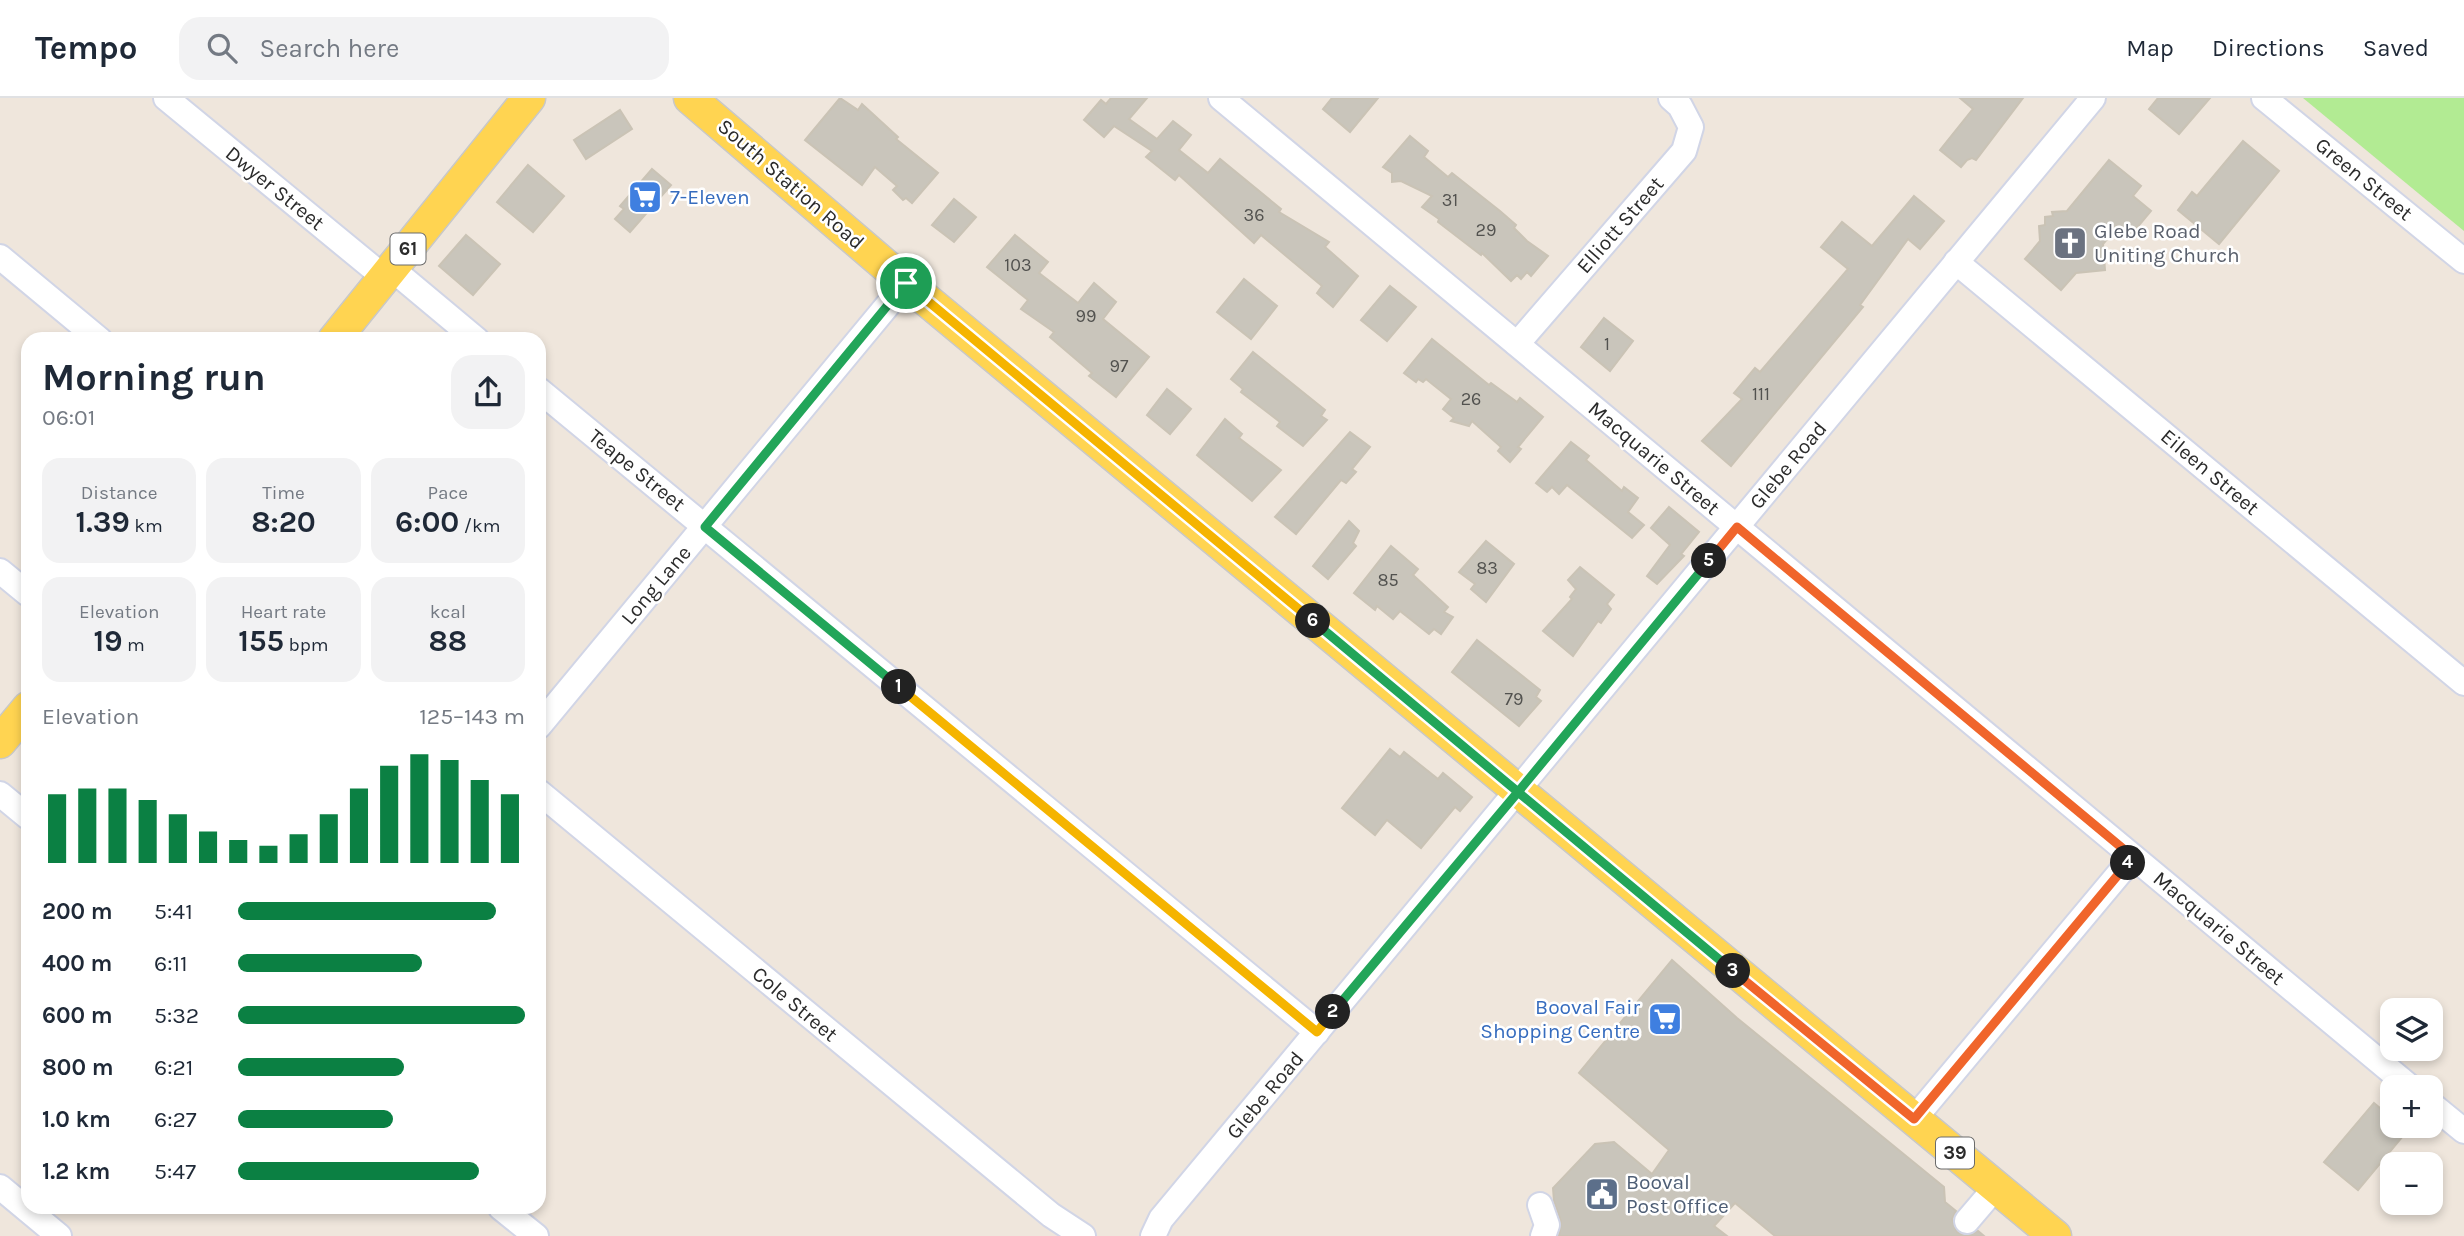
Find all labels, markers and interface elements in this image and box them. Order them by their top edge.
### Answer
search box [179,17,669,80]
text: Tempo [35,29,137,67]
icon: search [203,29,241,67]
text: Search here [259,33,399,64]
text: Map [2126,34,2174,62]
text: Directions [2212,34,2325,62]
text: Saved [2363,34,2429,62]
street label: South Station Road [713,114,869,254]
street label: Green Street [2311,133,2417,226]
street label: Dwyer Street [221,141,329,235]
street label: Elliott Street [1572,172,1668,278]
supermarket icon: 7-Eleven [626,178,664,216]
place label: 7-Eleven [670,185,750,209]
house number: 31 [1442,189,1458,211]
house number: 36 [1244,204,1264,226]
house number: 29 [1476,219,1496,241]
place label: Glebe Road Uniting Church [2094,219,2240,267]
church icon: Glebe Road Uniting Church [2051,224,2089,262]
road number: 61 [390,234,426,265]
pin [876,253,936,313]
house number: 103 [1004,254,1032,276]
icon: arrive [887,264,925,302]
house number: 99 [1076,305,1096,327]
house number: 1 [1604,333,1610,355]
text: Morning run [42,355,266,400]
button: share [451,355,525,429]
house number: 97 [1110,355,1129,377]
house number: 111 [1752,383,1770,405]
house number: 26 [1461,388,1481,410]
street label: Macquarie Street [1583,396,1725,520]
text: 06:01 [42,404,95,431]
street label: Glebe Road [1744,416,1832,514]
street label: Teape Street [584,424,690,516]
street label: Eileen Street [2156,424,2264,520]
text: Distance [81,482,158,504]
text: Time [262,482,305,504]
text: Pace [428,482,468,504]
text: 1.39 [76,504,130,540]
text: 8:20 [251,504,316,540]
text: 6:00 [395,504,459,540]
text: km [130,515,163,537]
text: /km [459,515,501,537]
street label: Long Lane [616,541,696,629]
pin: 5 [1692,544,1726,578]
text: 5 [1703,549,1714,571]
house number: 83 [1476,557,1498,579]
house number: 85 [1377,569,1399,591]
text: Elevation [79,601,159,623]
text: Heart rate [241,601,326,623]
text: kcal [430,601,466,623]
pin: 6 [1296,603,1330,638]
text: 6 [1307,609,1318,631]
text: 19 [94,623,123,659]
text: 155 [238,623,284,659]
text: 88 [428,623,467,659]
text: m [123,634,145,656]
text: bpm [284,634,329,656]
pin: 1 [881,670,916,704]
text: 1 [895,675,902,697]
house number: 79 [1505,688,1523,710]
text: Elevation [42,703,139,730]
text: 125–143 m [419,703,525,730]
pin: 4 [2110,846,2146,880]
text: 4 [2122,851,2133,873]
street label: Macquarie Street [2148,866,2290,990]
text: 200 m [42,898,113,925]
text: 5:41 [154,898,193,925]
text: 400 m [42,950,112,977]
text: 6:11 [154,950,188,977]
pin: 3 [1716,954,1750,988]
text: 3 [1727,959,1738,981]
street label: Cole Street [748,961,842,1047]
pin: 2 [1316,995,1350,1030]
place label: Booval Fair Shopping Centre [1480,995,1640,1043]
map controls [2380,998,2443,1215]
button: layers [2380,998,2443,1061]
text: 2 [1327,1000,1338,1022]
supermarket icon: Booval Fair Shopping Centre [1646,1000,1684,1038]
text: 600 m [42,1002,113,1029]
text: 5:32 [154,1002,199,1029]
street label: Glebe Road [1221,1046,1309,1144]
text: 800 m [42,1054,114,1081]
text: 6:21 [154,1054,193,1081]
button: + [2380,1075,2443,1138]
text: 1.0 km [42,1106,111,1133]
text: 6:27 [154,1106,197,1133]
road number: 39 [1936,1138,1974,1168]
button: − [2380,1152,2443,1215]
text: 1.2 km [42,1158,110,1185]
text: 5:47 [154,1158,196,1185]
place label: Booval Post Office [1626,1170,1729,1218]
public building icon: Booval Post Office [1583,1175,1621,1213]

